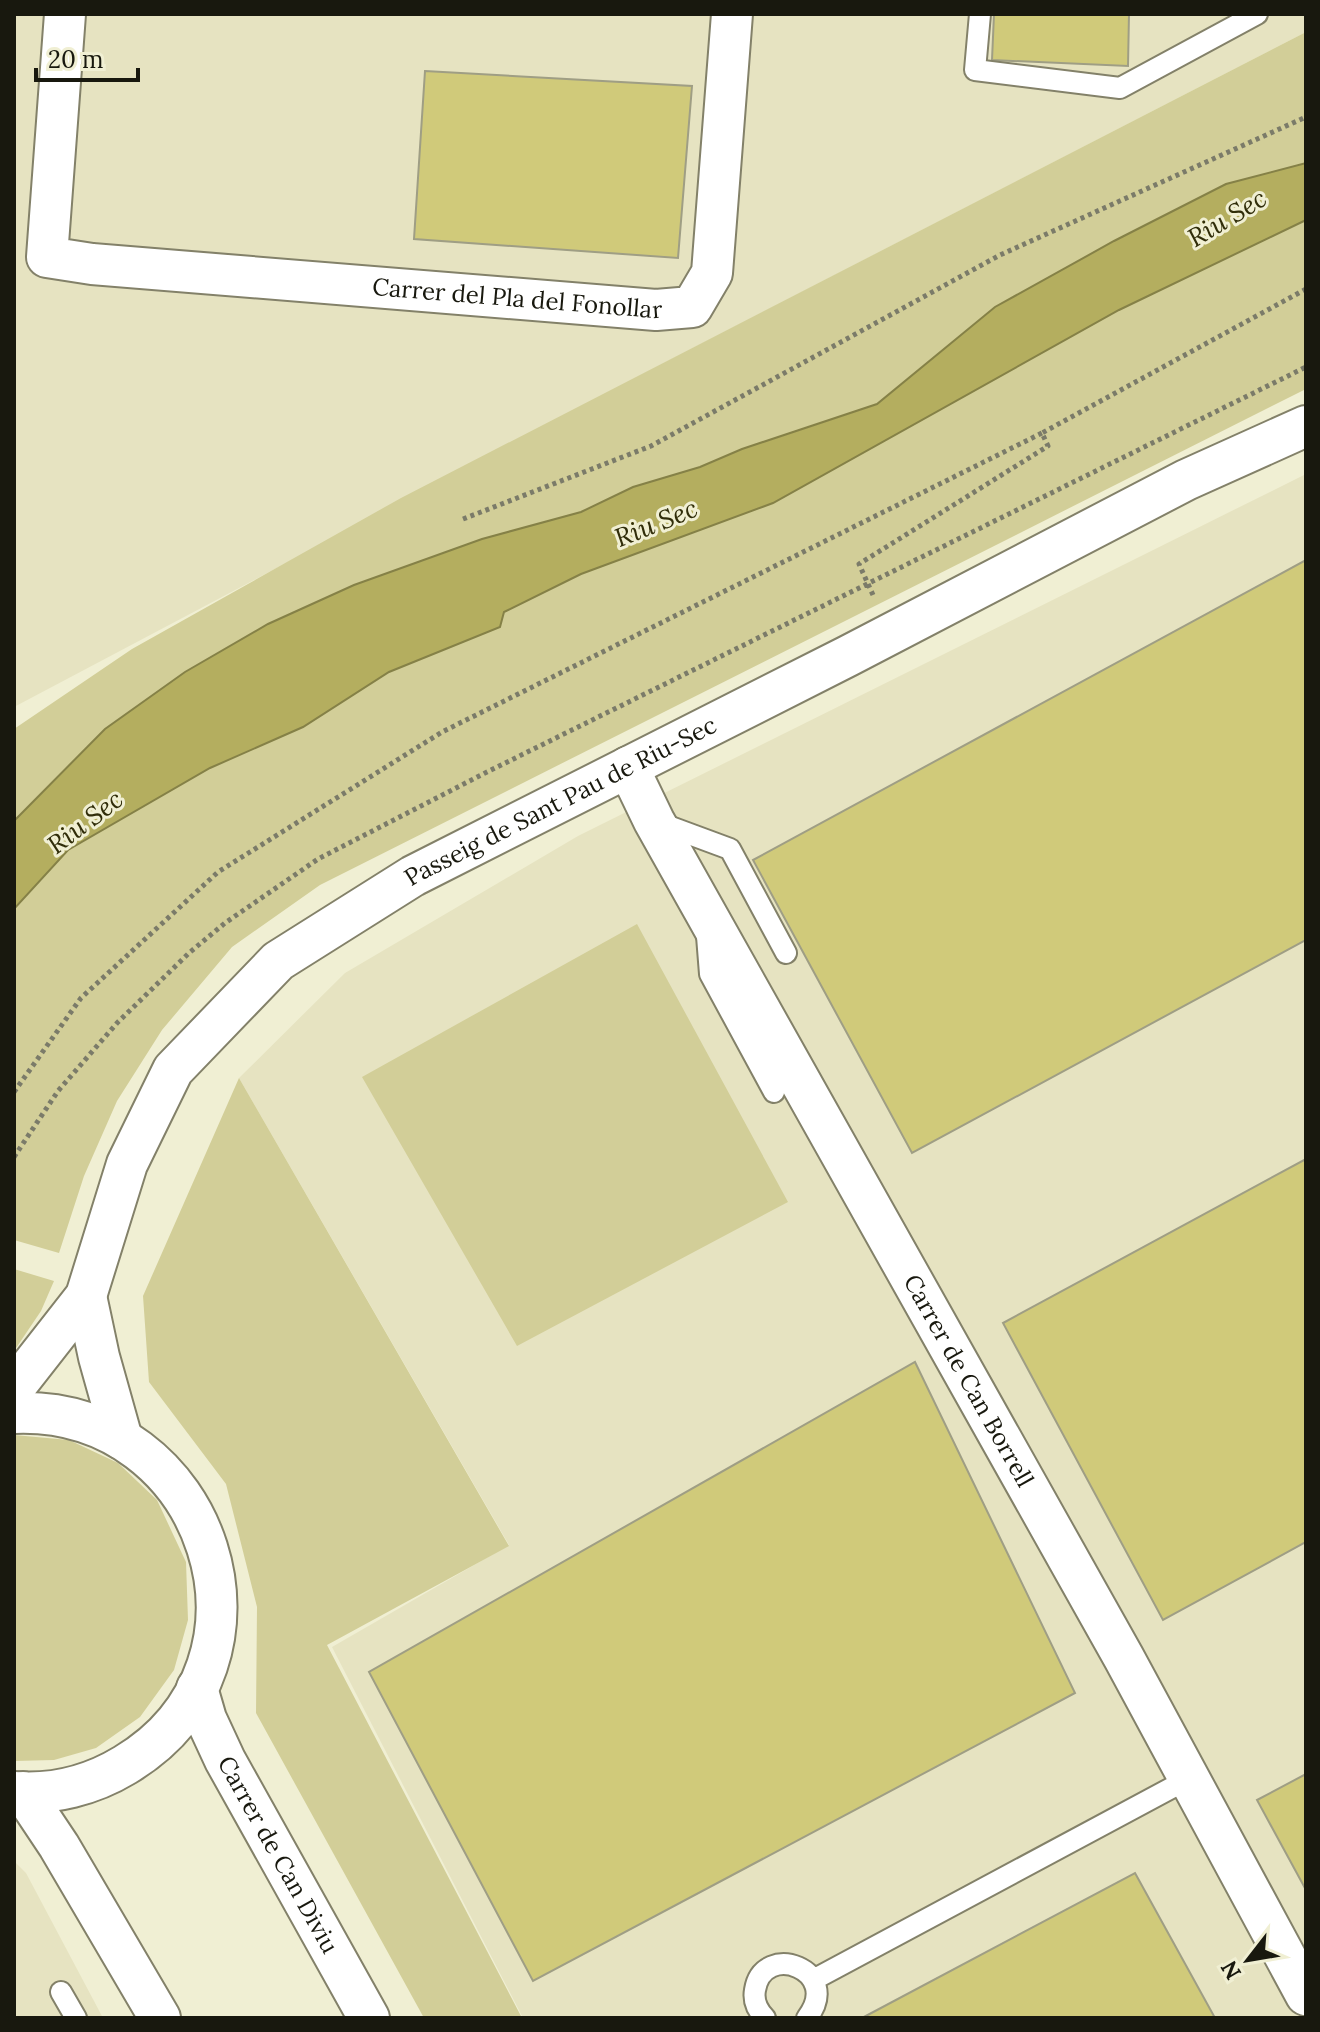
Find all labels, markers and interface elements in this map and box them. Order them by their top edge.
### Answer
scale bar [36,32,138,82]
text: 20 m [48,44,104,75]
water label: Riu Sec [1181,181,1272,254]
street label: Carrer del Pla del Fonollar [371,271,664,325]
water label: Riu Sec [610,491,702,554]
street label: Passeig de Sant Pau de Riu-Sec [398,709,722,893]
water label: Riu Sec [40,782,129,861]
street label: Carrer de Can Borrell [897,1269,1041,1492]
street label: Carrer de Can Diviu [211,1750,346,1959]
north arrow [1208,1920,1288,2000]
text: N [1214,1956,1247,1985]

